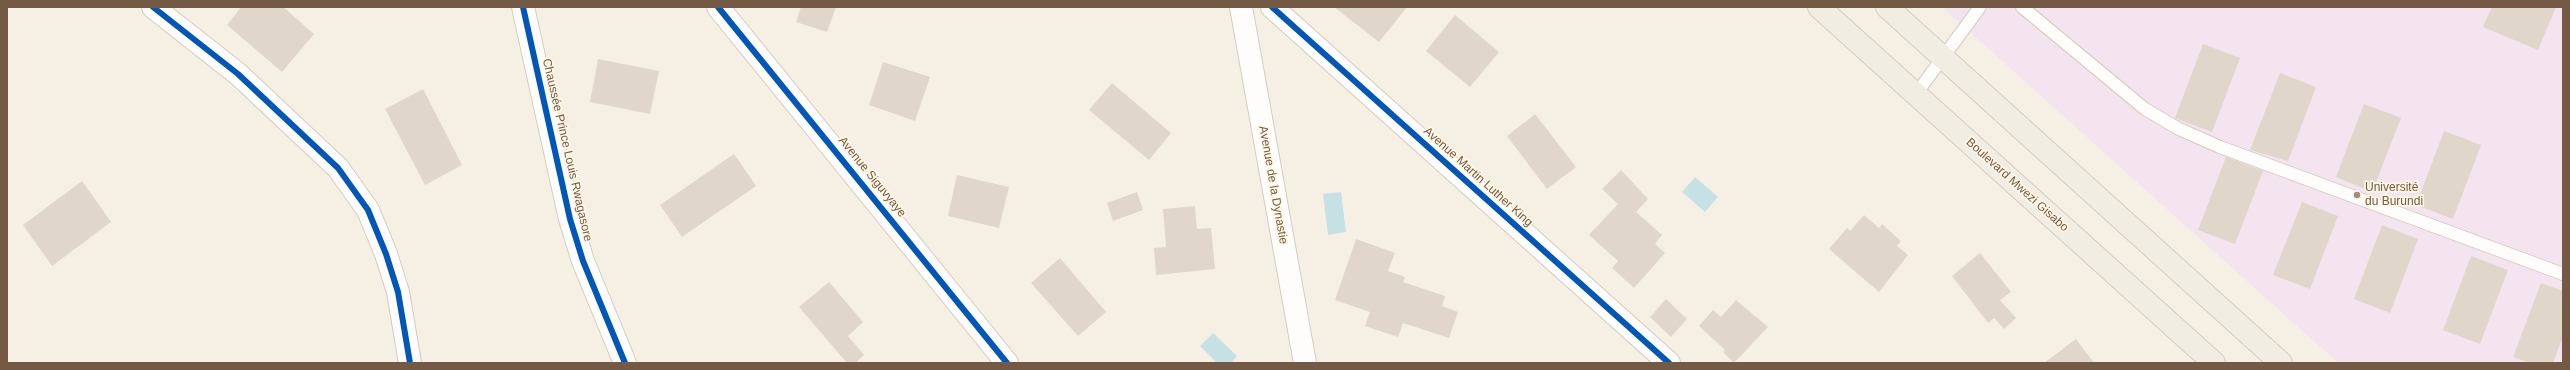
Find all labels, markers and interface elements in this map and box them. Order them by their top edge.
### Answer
street label: Chaussée Prince Louis Rwagasore [539,57,595,243]
street label: Avenue Martin Luther King [1420,124,1536,230]
street label: Avenue de la Dynastie [1256,125,1290,245]
street label: Avenue Siguvyaye [835,134,909,220]
street label: Boulevard Mwezi Gisabo [1963,135,2071,235]
place label: Université du Burundi [2365,181,2423,209]
marker: Université du Burundi [2352,190,2362,200]

